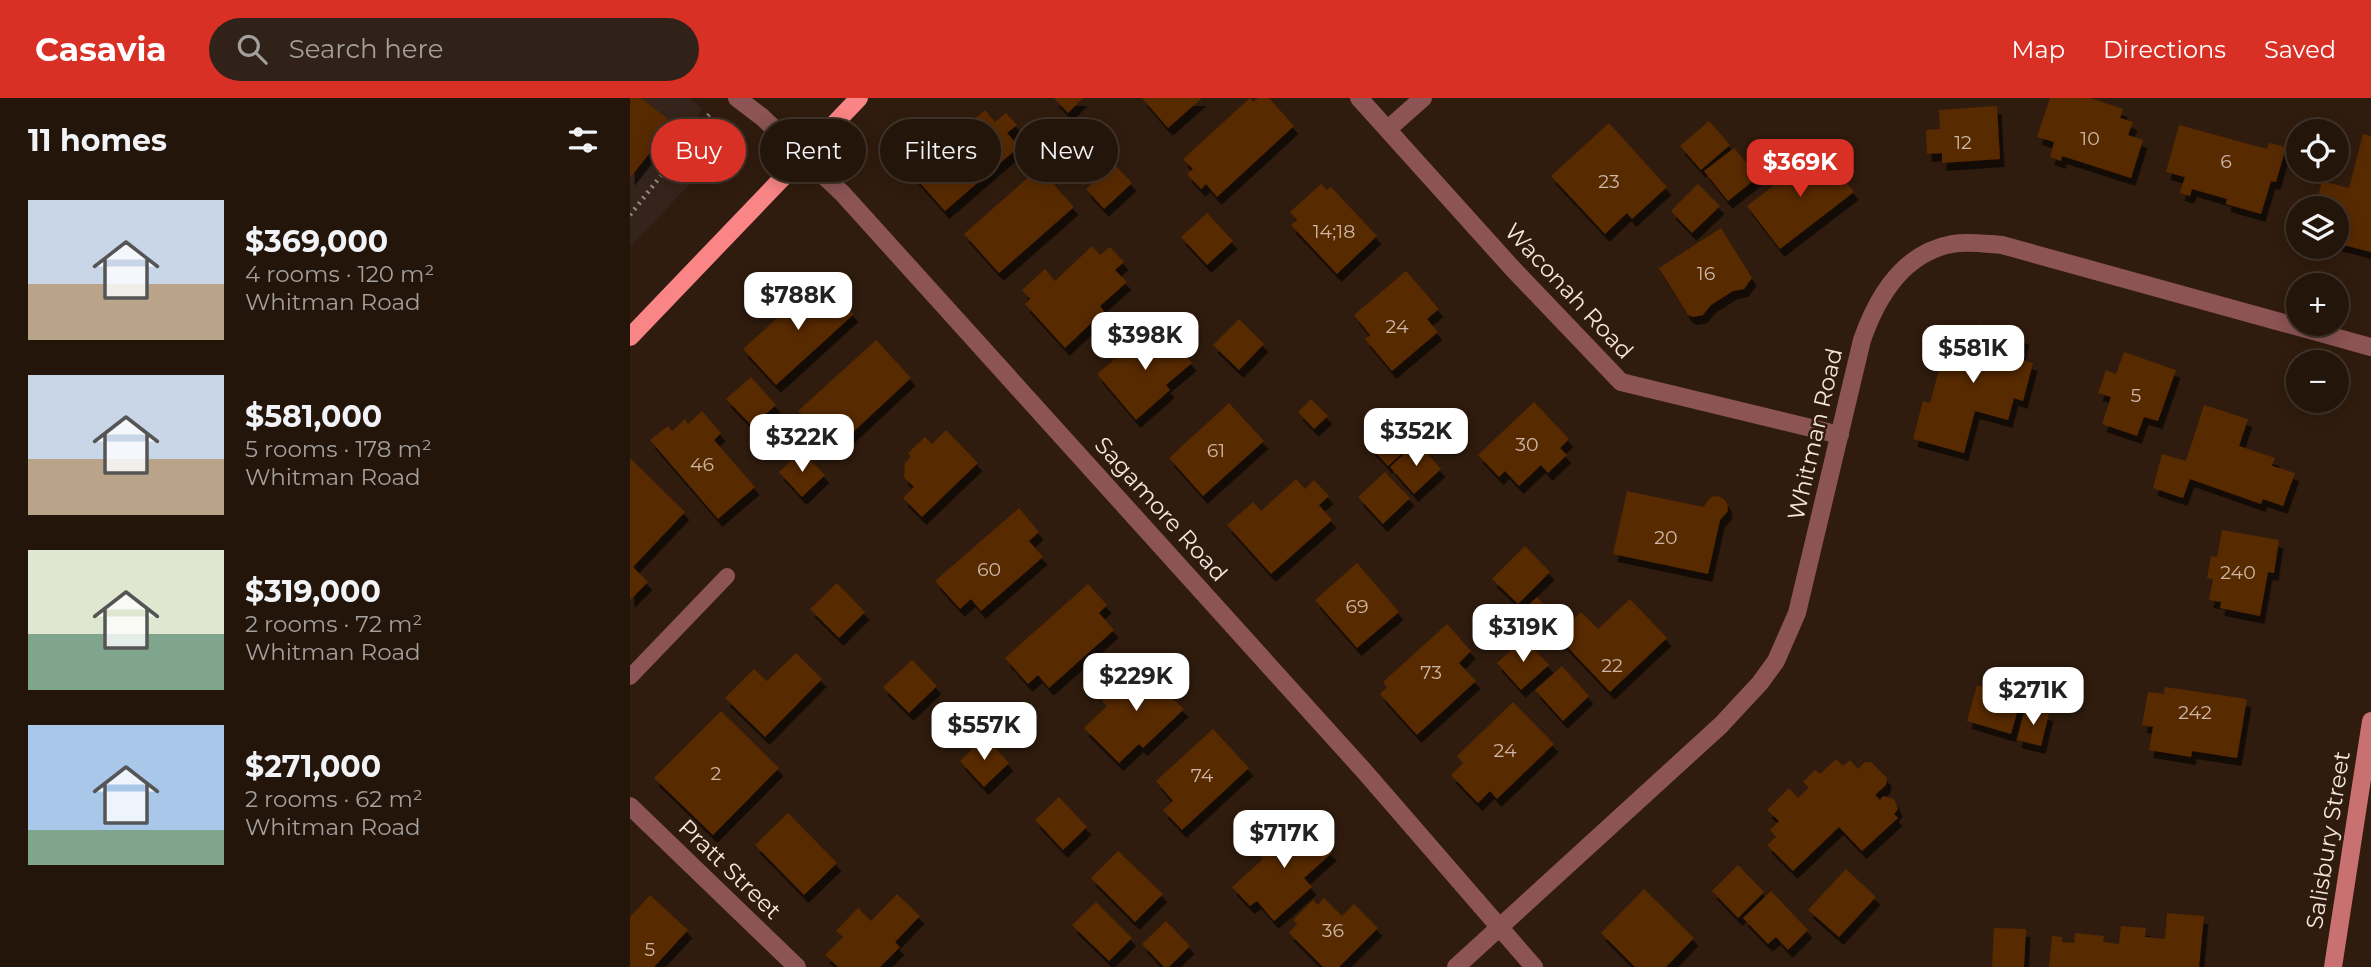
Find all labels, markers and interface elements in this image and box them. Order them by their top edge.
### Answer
search box [209,18,699,81]
text: Casavia [35,29,167,69]
icon: search [233,30,271,68]
text: Search here [289,33,443,65]
text: Map [2012,35,2065,64]
text: Directions [2103,35,2226,64]
text: Saved [2264,35,2336,64]
chip: Buy [651,119,746,182]
chip: Rent [760,119,866,182]
chip: Filters [880,119,1001,182]
chip: New [1015,119,1118,182]
map controls [2286,119,2349,413]
button: locate [2286,119,2349,182]
icon: filters [564,121,602,159]
text: 11 homes [28,122,167,159]
house number: 10 [2080,127,2100,150]
house number: 12 [1954,131,1972,154]
pin: $369K [1751,140,1849,199]
text: $369K [1763,148,1837,176]
house number: 6 [2220,150,2232,173]
house number: 23 [1598,170,1620,193]
button: layers [2286,196,2349,259]
street label: Waconah Road [1499,217,1639,365]
house number: 14;18 [1313,220,1355,243]
text: $369,000 [245,223,388,260]
icon: home [84,228,168,312]
text: 4 rooms · 120 m² [245,260,434,288]
house number: 16 [1697,262,1715,285]
pin: $788K [749,272,847,332]
button: + [2286,273,2349,336]
text: $788K [760,281,836,309]
text: Whitman Road [245,288,421,316]
pin: $398K [1096,313,1194,372]
house number: 24 [1386,315,1409,338]
text: $398K [1107,321,1183,349]
pin: $581K [1924,326,2022,385]
text: $581K [1938,334,2008,362]
street label: Whitman Road [1782,345,1848,523]
button: − [2286,350,2349,413]
house number: 5 [2131,384,2142,407]
text: $581,000 [245,398,382,435]
icon: home [84,403,168,487]
pin: $352K [1367,408,1465,468]
pin: $322K [753,414,851,474]
text: $352K [1380,417,1452,445]
text: $322K [766,423,838,451]
street label: Sagamore Road [1089,431,1233,587]
house number: 30 [1515,433,1539,456]
text: 5 rooms · 178 m² [245,435,432,463]
house number: 61 [1207,439,1225,462]
house number: 46 [690,453,714,476]
text: Whitman Road [245,463,421,491]
house number: 20 [1654,526,1678,549]
house number: 60 [977,558,1001,581]
house number: 240 [2220,561,2256,584]
text: $319,000 [245,573,381,610]
icon: home [84,578,168,662]
house number: 69 [1345,595,1369,618]
pin: $319K [1474,604,1572,664]
text: 2 rooms · 72 m² [245,610,422,638]
text: $319K [1489,613,1557,641]
text: Whitman Road [245,638,421,666]
pin: $229K [1087,654,1185,713]
house number: 22 [1601,654,1623,677]
house number: 73 [1420,661,1442,684]
text: $229K [1099,662,1173,690]
pin: $271K [1984,668,2082,727]
text: $271K [1999,676,2067,704]
house number: 242 [2178,701,2212,724]
pin: $557K [935,702,1033,762]
text: $557K [948,711,1020,739]
house number: 24 [1494,739,1517,762]
text: $271,000 [245,748,381,785]
street label: Salisbury Street [2300,749,2356,931]
icon: home [84,753,168,837]
house number: 2 [711,762,722,785]
house number: 74 [1191,764,1214,787]
text: 2 rooms · 62 m² [245,785,423,813]
pin: $717K [1235,810,1333,870]
text: Whitman Road [245,813,421,841]
street label: Pratt Street [673,813,787,925]
text: $717K [1249,819,1319,847]
house number: 36 [1322,919,1344,942]
house number: 5 [645,938,656,961]

